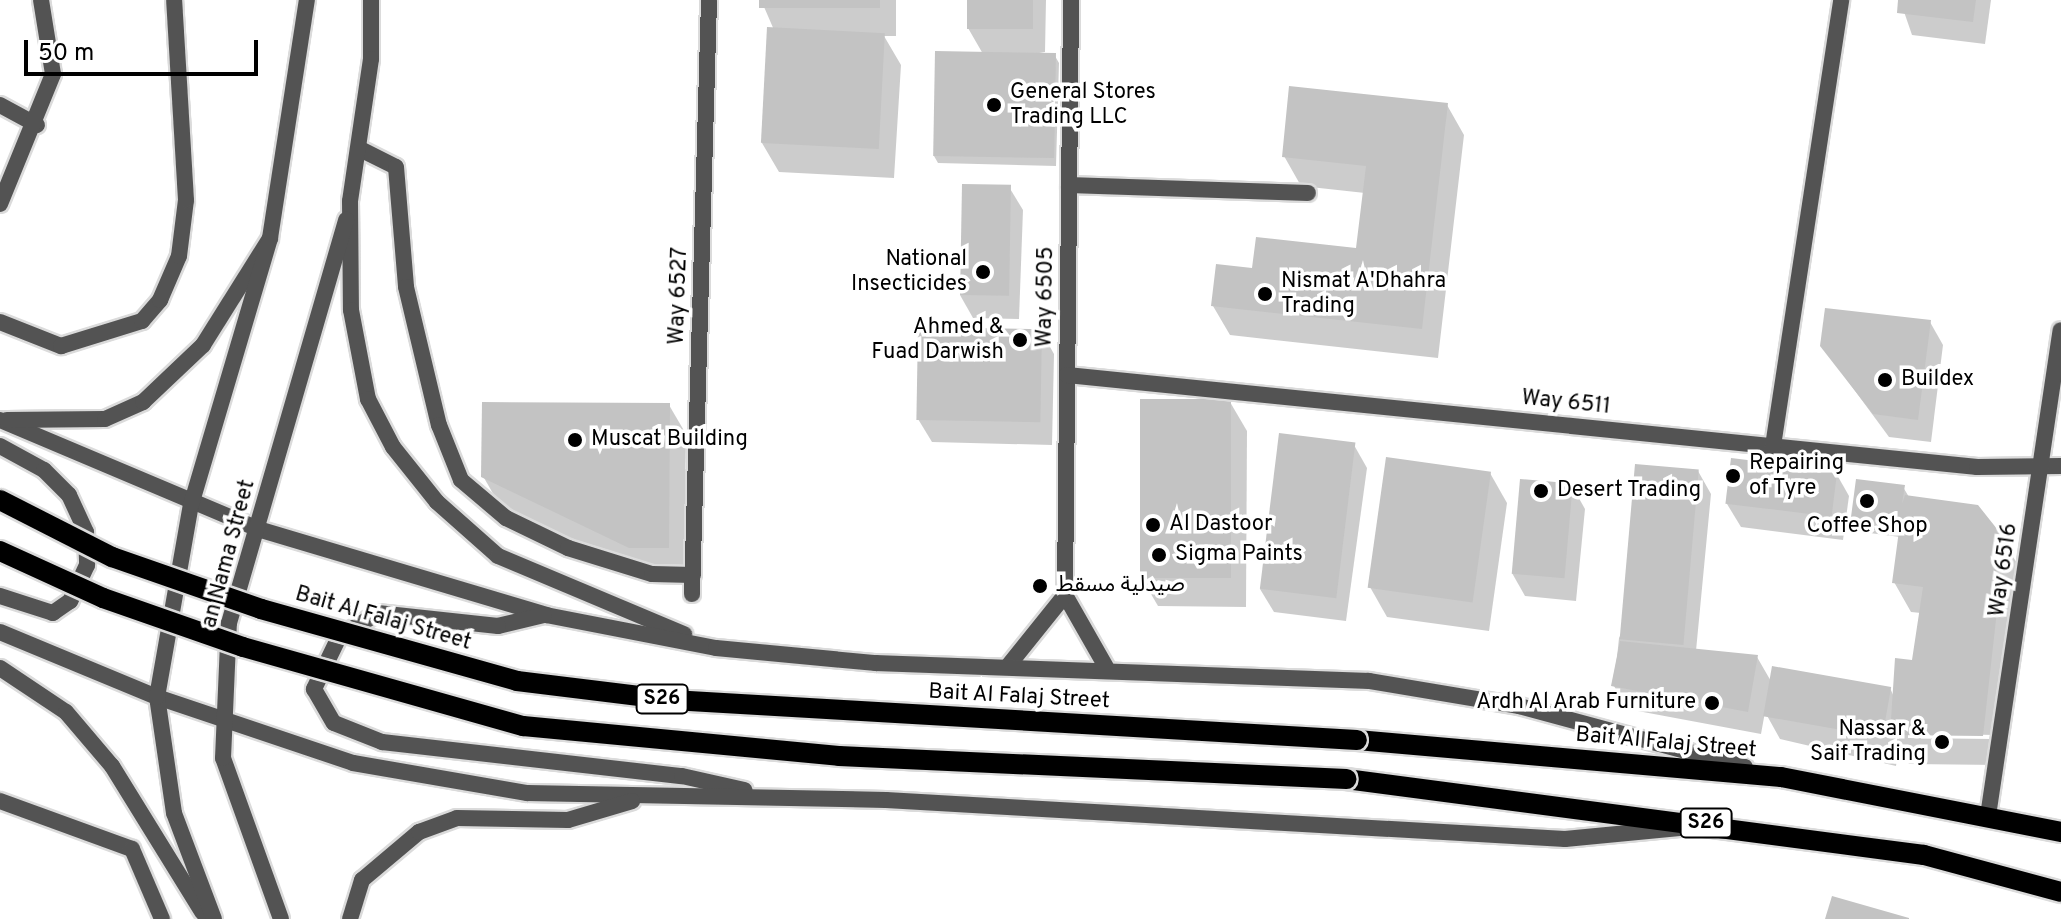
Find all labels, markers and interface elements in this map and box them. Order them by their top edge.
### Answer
scale bar [28,24,262,74]
text: 50 m [38,39,94,69]
place label: General Stores Trading LLC [1010,79,1156,130]
marker: General Stores Trading LLC [985,96,1003,114]
place label: National Insecticides [851,246,967,298]
street label: Way 6505 [1032,246,1060,348]
street label: Way 6527 [664,247,694,345]
marker: National Insecticides [974,263,992,281]
place label: Nismat A'Dhahra Trading [1281,268,1447,320]
marker: Nismat A'Dhahra Trading [1256,285,1274,303]
place label: Ahmed & Fuad Darwish [871,314,1004,366]
marker: Ahmed & Fuad Darwish [1011,331,1029,349]
place label: Buildex [1901,367,1974,393]
marker: Buildex [1876,371,1894,389]
street label: Way 6511 [1520,385,1612,421]
place label: Muscat Building [591,427,748,453]
marker: Muscat Building [566,431,584,449]
place label: Repairing of Tyre [1749,450,1844,502]
marker: Repairing of Tyre [1724,467,1742,485]
street label: an Nama Street [197,477,261,631]
place label: Desert Trading [1557,478,1702,504]
marker: Desert Trading [1532,482,1550,500]
marker: Coffee Shop [1858,492,1876,510]
place label: Al Dastoor [1169,512,1273,538]
place label: Coffee Shop [1806,514,1928,540]
marker: Al Dastoor [1144,516,1162,534]
street label: Way 6516 [1984,521,2024,619]
place label: Sigma Paints [1175,542,1303,568]
marker: Sigma Paints [1150,546,1168,564]
place label: صيدلية مسقط [1056,573,1185,599]
marker: صيدلية مسقط [1031,577,1049,595]
street label: Bait Al Falaj Street [292,581,474,657]
street label: Bait Al Falaj Street [927,679,1111,715]
road number: S26 [634,683,690,715]
place label: Ardh Al Arab Furniture [1474,690,1696,716]
marker: Ardh Al Arab Furniture [1703,694,1721,712]
place label: Nassar & Saif Trading [1809,716,1926,768]
street label: Bait Al Falaj Street [1574,722,1758,764]
marker: Nassar & Saif Trading [1933,733,1951,751]
road number: S26 [1678,807,1734,839]

